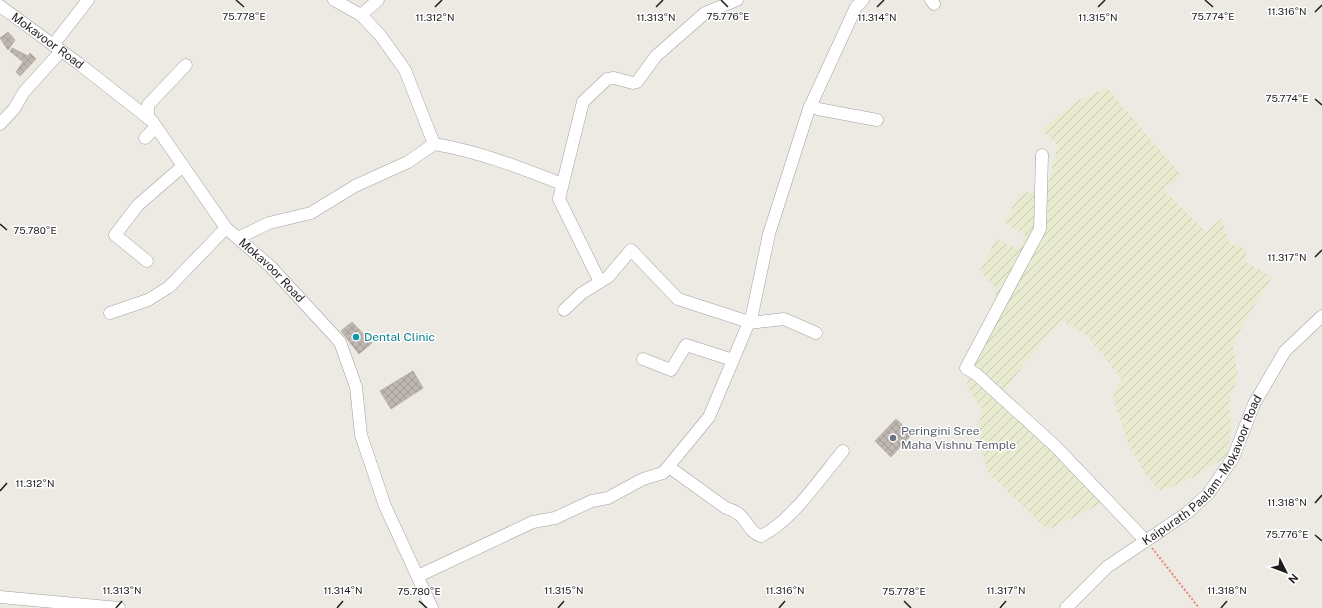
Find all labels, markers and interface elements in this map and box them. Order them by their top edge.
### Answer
text: 11.316°N [1267,5,1307,17]
street label: Mokavoor Road [9,10,87,72]
text: 75.778°E [222,10,266,22]
text: 75.776°E [706,10,750,22]
text: 75.774°E [1191,10,1235,22]
text: 11.312°N [416,11,454,23]
text: 11.313°N [636,11,676,23]
text: 11.314°N [857,11,897,23]
text: 11.315°N [1078,11,1118,23]
text: 75.774°E [1265,92,1309,104]
text: 75.780°E [13,224,57,236]
street label: Mokavoor Road [236,235,307,305]
text: 11.317°N [1268,251,1306,263]
place label: Dental Clinic [364,330,435,344]
marker: Dental Clinic [351,332,361,342]
street label: Kaipurath Paalam - Mokavoor Road [1140,392,1265,548]
place label: Peringini Sree Maha Vishnu Temple [901,424,1016,452]
marker: Peringini Sree Maha Vishnu Temple [888,433,898,443]
text: 11.312°N [16,477,54,489]
text: 11.318°N [1267,496,1307,508]
text: 75.776°E [1265,528,1309,540]
north arrow [1266,552,1306,592]
text: N [1286,571,1301,586]
text: 11.313°N [102,584,142,596]
text: 11.314°N [323,584,363,596]
text: 11.315°N [544,584,584,596]
text: 11.316°N [765,584,805,596]
text: 11.317°N [987,584,1025,596]
text: 11.318°N [1207,584,1247,596]
text: 75.780°E [397,585,441,597]
text: 75.778°E [882,585,926,597]

